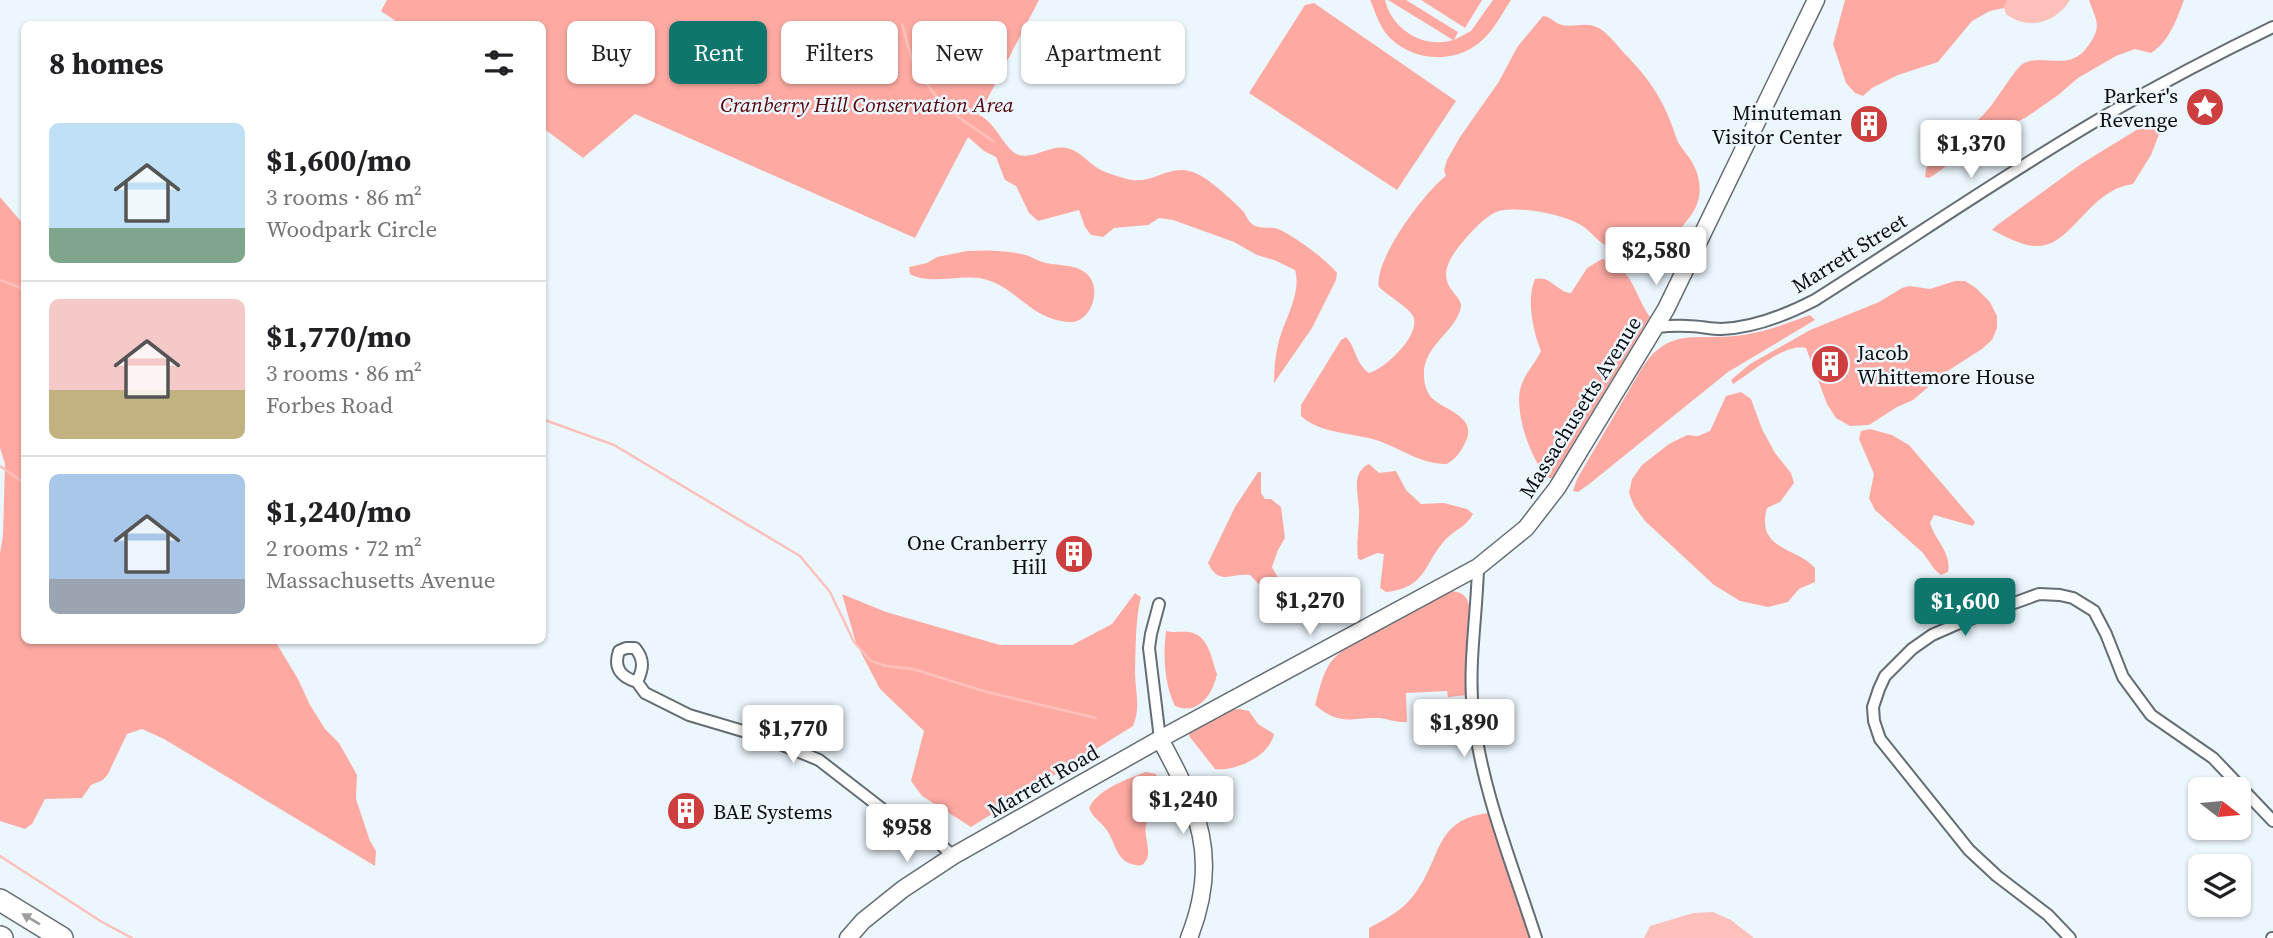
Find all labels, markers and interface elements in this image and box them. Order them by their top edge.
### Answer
chip: Buy [567,21,655,84]
chip: Rent [669,21,767,84]
chip: Filters [781,21,898,84]
chip: New [912,21,1007,84]
chip: Apartment [1021,21,1185,84]
text: 8 homes [49,43,164,84]
icon: filters [480,44,518,82]
place label: Parker's Revenge [2099,81,2178,134]
place icon: Parker's Revenge [2184,86,2226,128]
park label: Cranberry Hill Conservation Area [720,90,1014,119]
place label: Minuteman Visitor Center [1712,98,1842,151]
building icon: Minuteman Visitor Center [1848,103,1890,145]
pin: $1,370 [1914,120,2028,180]
text: $1,370 [1936,127,2006,159]
text: $1,600/mo [266,140,411,181]
icon: home [105,151,189,235]
text: 3 rooms · 86 m² [266,181,422,213]
street label: Marrett Street [1786,206,1912,300]
text: Woodpark Circle [266,213,437,245]
pin: $2,580 [1599,228,1713,287]
text: $2,580 [1621,234,1691,266]
street label: Massachusetts Avenue [1512,310,1648,504]
text: $1,770/mo [266,316,411,357]
icon: home [105,327,189,411]
place label: Jacob Whittemore House [1856,338,2035,391]
building icon: Jacob Whittemore House [1809,343,1851,385]
text: 3 rooms · 86 m² [266,357,422,389]
text: Forbes Road [266,389,393,421]
text: $1,240/mo [266,491,411,532]
icon: home [105,502,189,586]
place label: One Cranberry Hill [907,528,1047,581]
text: 2 rooms · 72 m² [266,532,422,564]
building icon: One Cranberry Hill [1053,533,1095,575]
text: Massachusetts Avenue [266,564,495,596]
pin: $1,270 [1253,578,1367,637]
pin: $1,600 [1908,578,2022,638]
text: $1,270 [1275,584,1345,616]
text: $1,600 [1930,585,2000,617]
pin: $1,890 [1407,700,1521,759]
pin: $1,770 [736,706,850,765]
text: $1,890 [1429,706,1499,738]
text: $1,770 [758,712,828,744]
street label: Marrett Road [982,737,1104,824]
pin: $1,240 [1126,776,1240,836]
north arrow [2188,777,2250,840]
map controls [2188,777,2251,917]
text: $1,240 [1148,783,1218,815]
building icon: BAE Systems [665,790,707,832]
place label: BAE Systems [713,797,832,826]
pin: $958 [866,804,948,864]
text: $958 [882,811,932,843]
button: layers [2188,854,2251,917]
one-way arrow [22,913,41,925]

